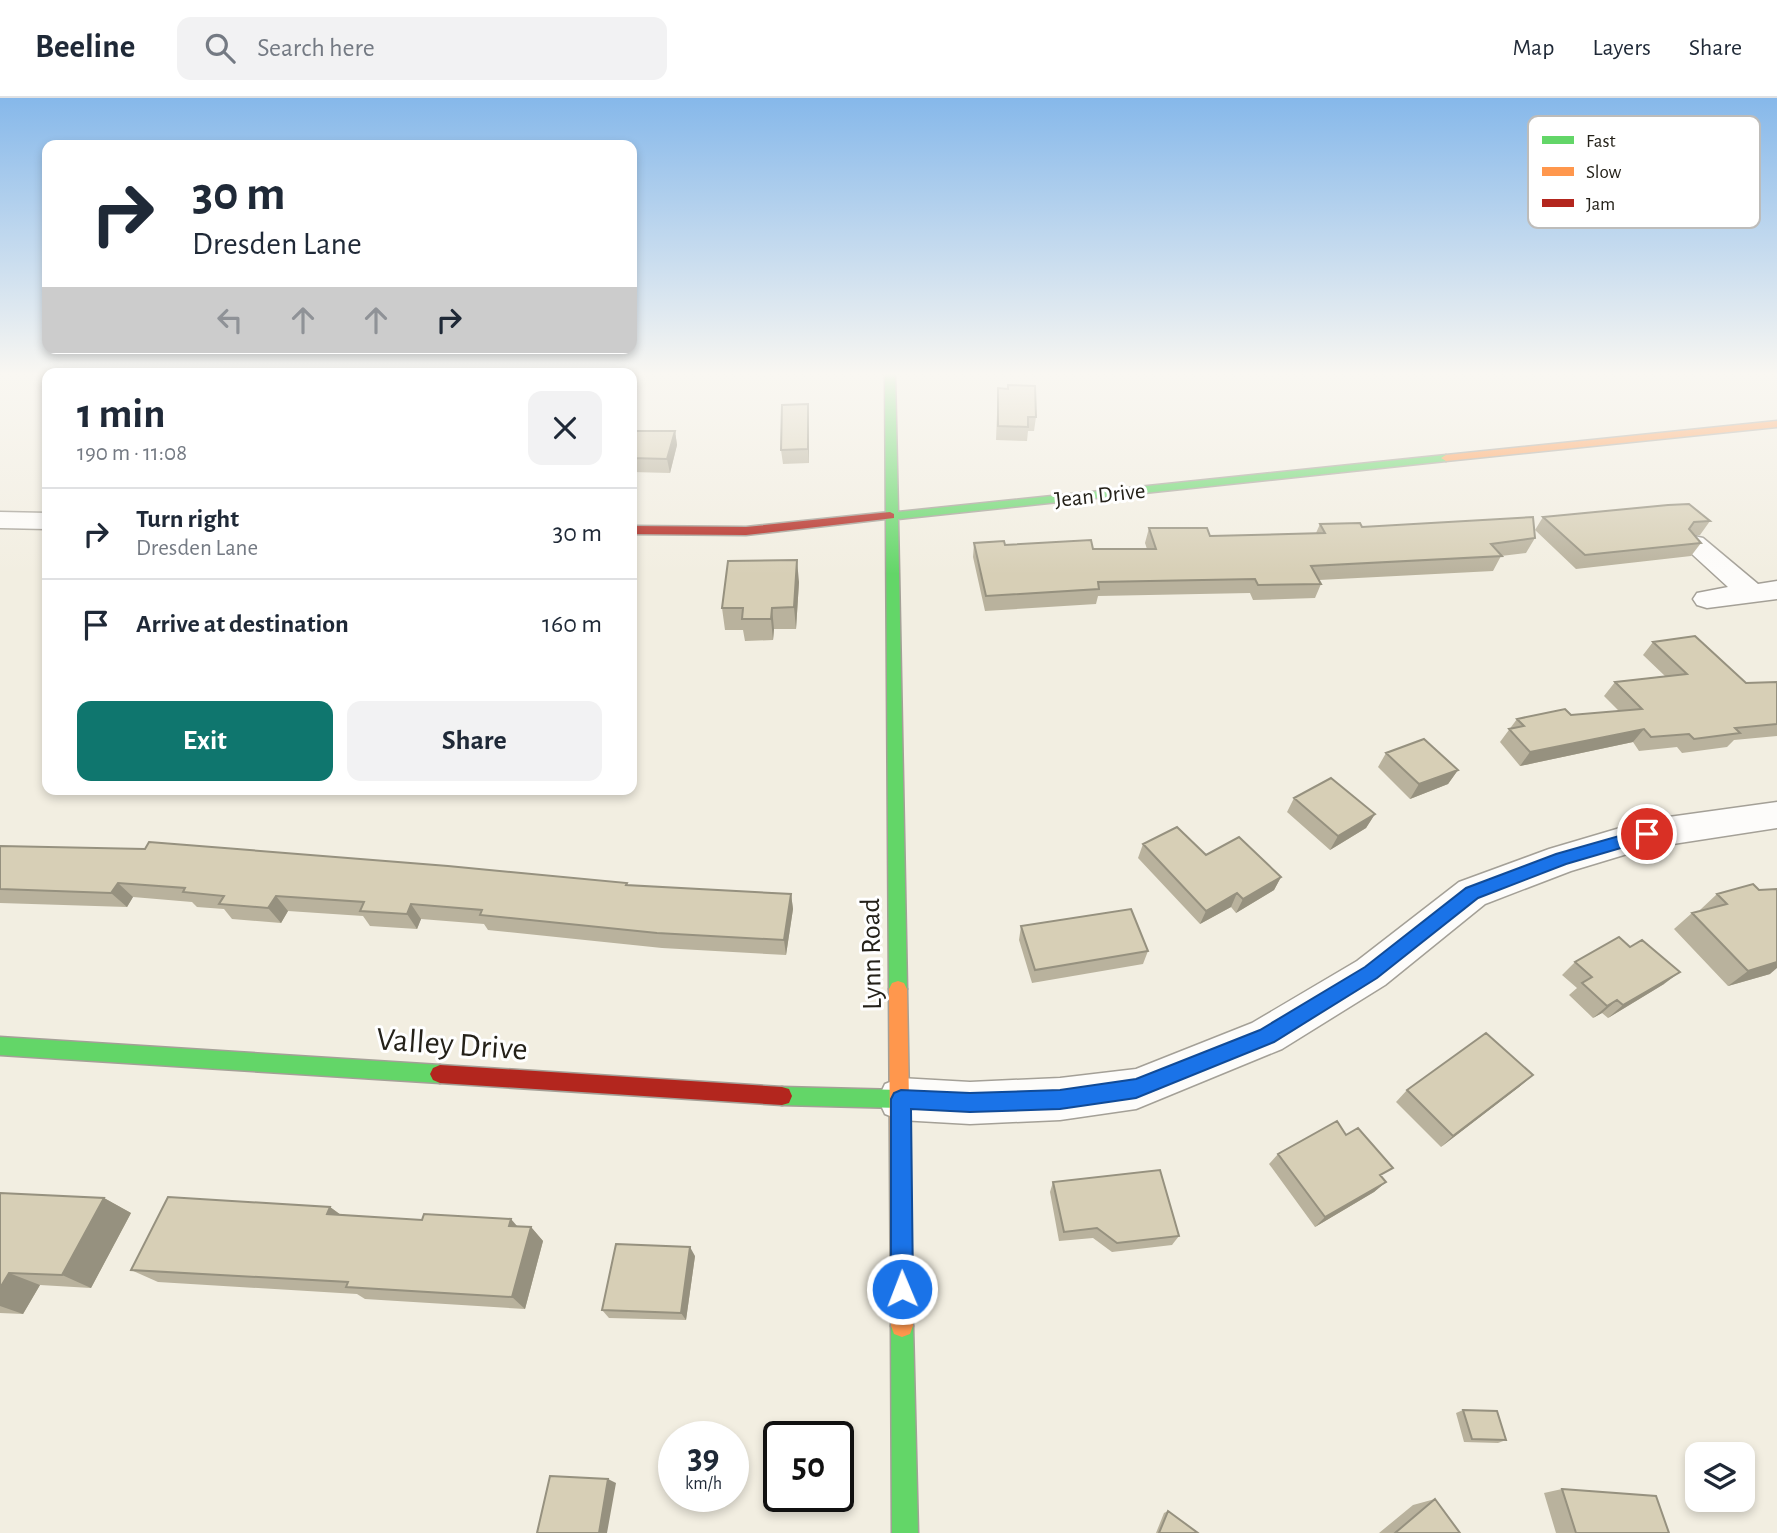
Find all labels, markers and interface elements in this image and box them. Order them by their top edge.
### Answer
search box [177,17,667,80]
icon: search [201,29,239,67]
text: Beeline [35,31,135,64]
text: Search here [257,35,375,61]
text: Map [1512,36,1554,60]
text: Layers [1592,36,1651,60]
text: Share [1689,36,1742,60]
legend [1528,116,1760,228]
text: Fast [1586,132,1616,151]
text: Slow [1586,163,1622,182]
icon: right [77,168,168,259]
text: 30 m [192,170,286,219]
text: Jam [1586,195,1615,214]
text: Dresden Lane [192,228,362,260]
icon: left [211,301,249,339]
icon: ahead [284,301,322,339]
icon: ahead [357,301,395,339]
icon: right [430,301,468,339]
button: close [528,391,602,465]
text: 1 min [77,393,166,435]
text: 190 m · 11:08 [77,442,187,465]
street label: Jean Drive [1053,480,1147,512]
text: Turn right [136,506,239,532]
icon: right [77,515,115,553]
text: 30 m [552,520,602,546]
text: Dresden Lane [136,537,258,560]
icon: arrive [77,606,115,644]
text: Arrive at destination [136,611,349,637]
text: 160 m [542,611,602,637]
button: Exit [77,701,333,781]
button: Share [347,701,602,781]
pin [1617,804,1677,864]
icon: arrive [1628,815,1666,853]
street label: Lynn Road [857,898,887,1010]
street label: Valley Drive [375,1023,529,1067]
position arrow [865,1252,939,1326]
speed limit sign: 50 [763,1421,854,1512]
text: 39 [687,1440,719,1475]
map controls [1685,1442,1755,1512]
button: layers [1685,1442,1755,1512]
text: km/h [685,1475,722,1493]

